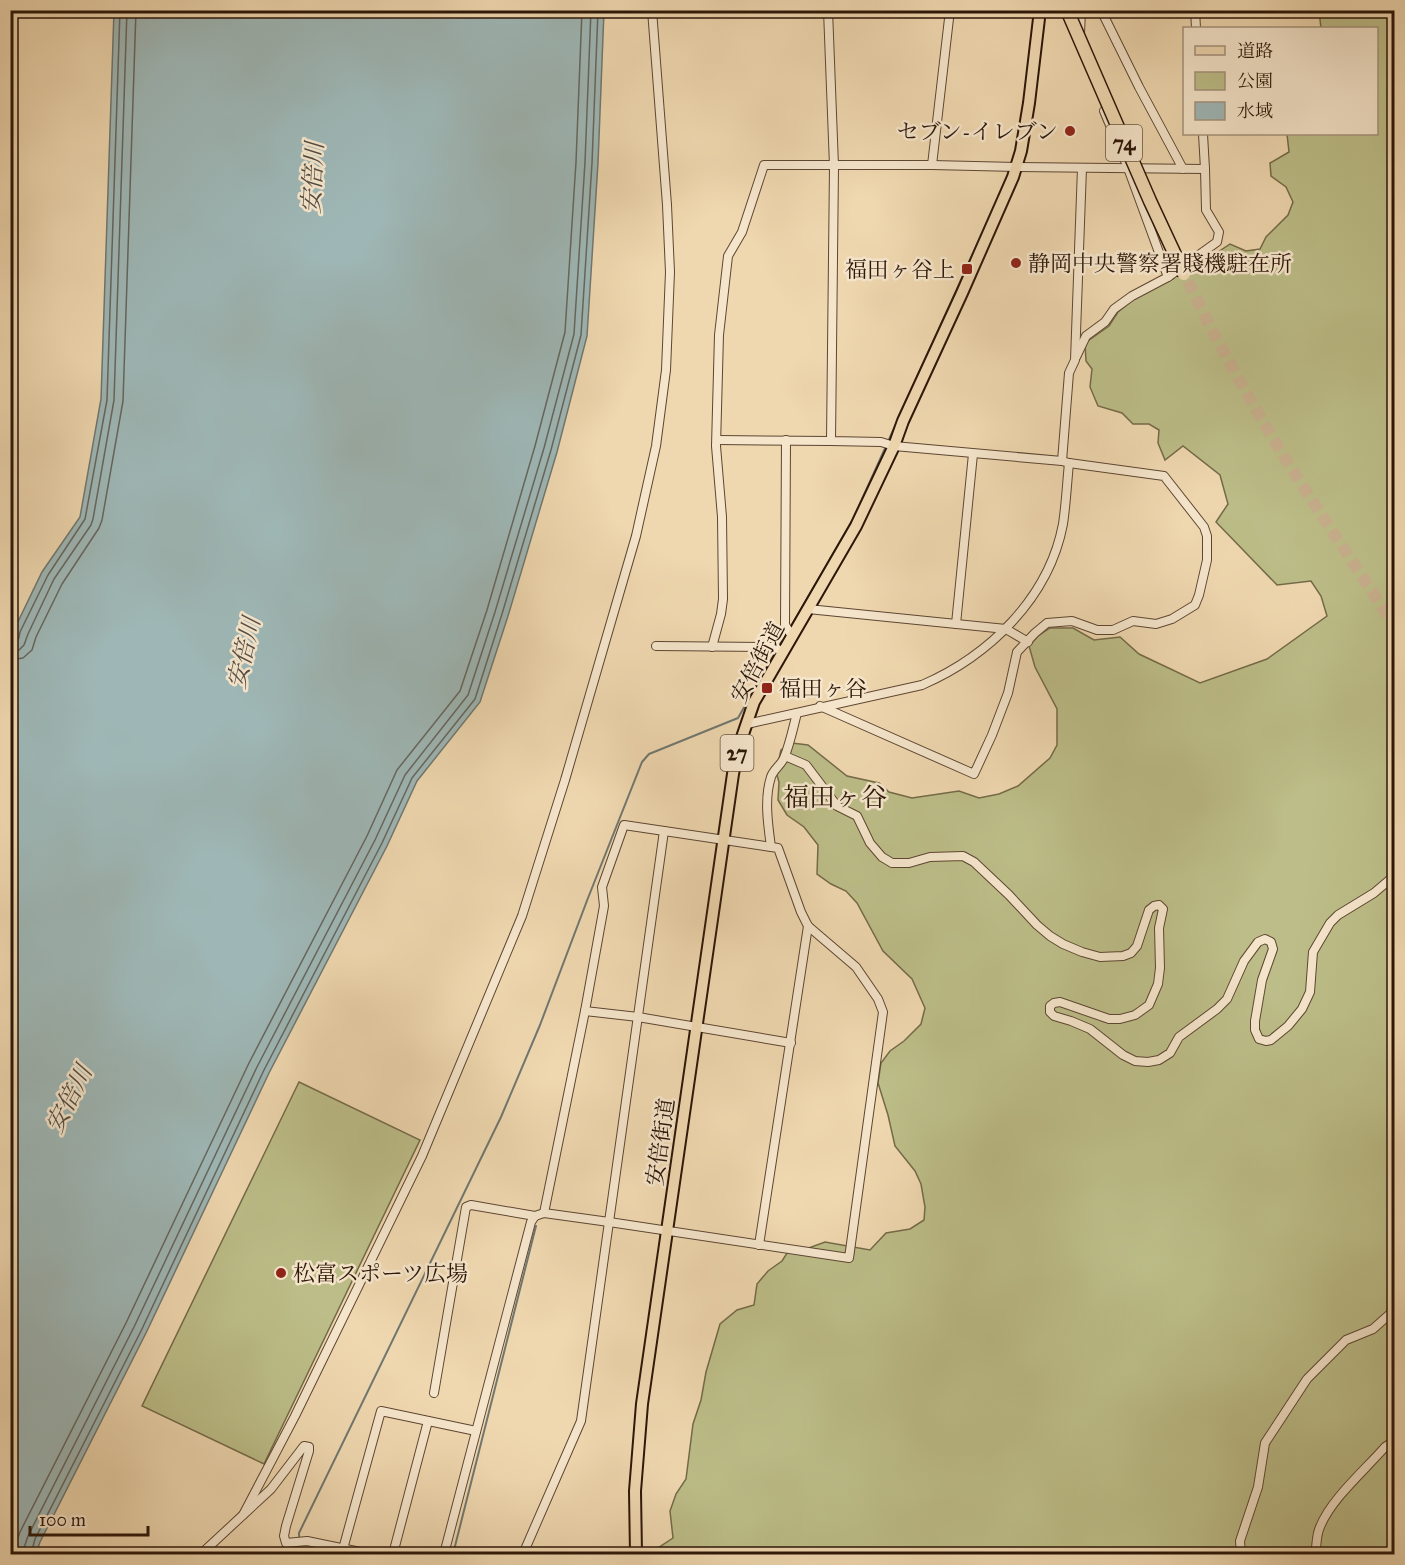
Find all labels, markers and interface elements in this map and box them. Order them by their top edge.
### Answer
legend [1183,27,1378,135]
text: 道路 [1237,40,1273,62]
text: 公園 [1237,70,1273,92]
text: 水域 [1237,100,1273,122]
place label: セブン-イレブン [897,118,1058,145]
marker: セブン-イレブン [1063,124,1077,138]
road number: 74 [1106,125,1142,161]
water label: 安倍川 [296,138,330,215]
place label: 静岡中央警察署賤機駐在所 [1028,250,1292,277]
place label: 福田ヶ谷上 [845,256,955,283]
marker: 静岡中央警察署賤機駐在所 [1009,256,1023,270]
marker: 福田ヶ谷上 [960,262,974,276]
water label: 安倍川 [221,612,267,691]
street label: 安倍街道 [725,617,790,707]
place label: 福田ヶ谷 [779,675,867,702]
marker: 福田ヶ谷 [760,681,774,695]
road number: 27 [720,735,754,771]
district label: 福田ヶ谷 [783,781,887,813]
water label: 安倍川 [39,1057,100,1138]
street label: 安倍街道 [641,1097,680,1188]
place label: 松富スポーツ広場 [293,1260,468,1287]
marker: 松富スポーツ広場 [274,1266,288,1280]
scale bar [30,1499,148,1537]
text: 100 m [39,1509,86,1531]

